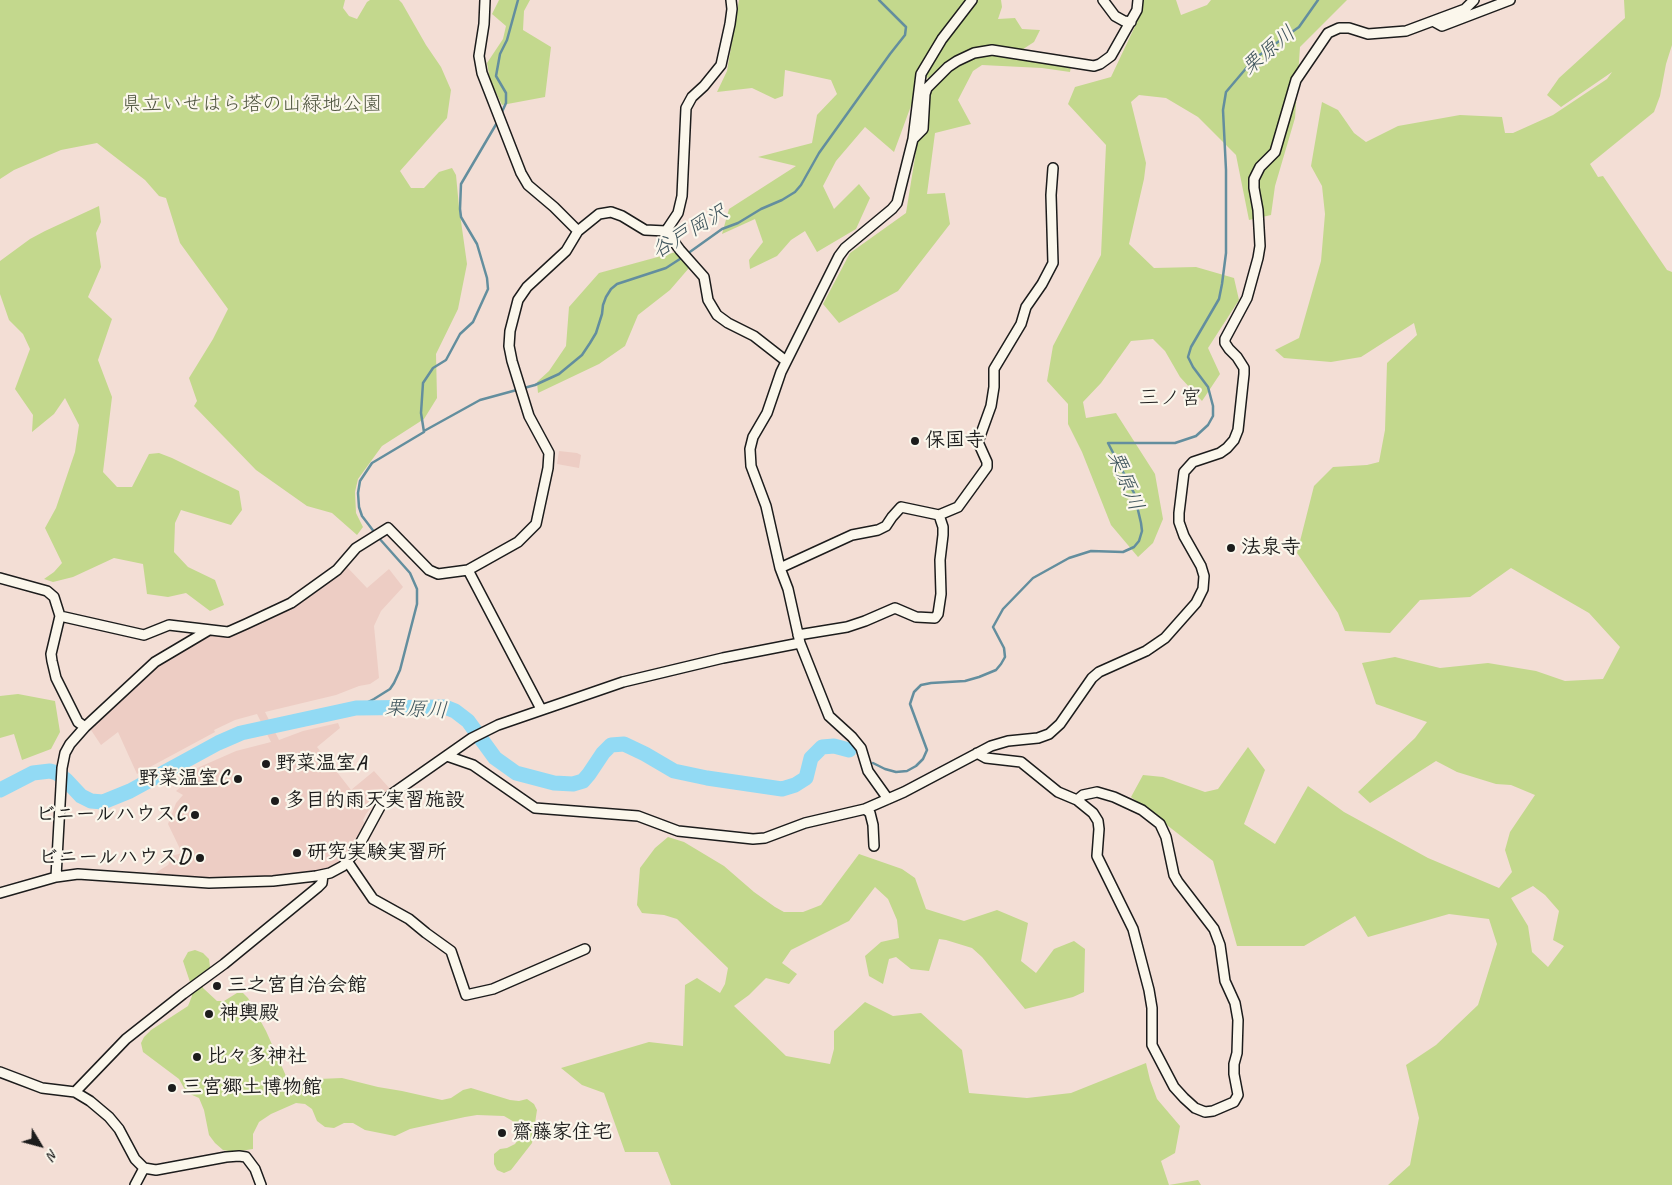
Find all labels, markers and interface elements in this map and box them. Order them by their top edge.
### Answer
water label: 栗原川 [1237,21,1301,81]
park label: 県立いせはら塔の山緑地公園 [122,93,382,117]
water label: 谷戸岡沢 [648,200,732,264]
district label: 三ノ宮 [1139,385,1201,411]
place label: 保国寺 [925,429,985,453]
marker: 保国寺 [909,435,921,447]
water label: 栗原川 [1102,447,1148,515]
place label: 法泉寺 [1241,536,1301,560]
marker: 法泉寺 [1225,542,1237,554]
water label: 栗原川 [384,696,448,724]
place label: 野菜温室A [276,752,366,776]
marker: 野菜温室A [260,758,272,770]
place label: 野菜温室C [138,767,228,791]
marker: 野菜温室C [232,773,244,785]
place label: 多目的雨天実習施設 [285,789,465,813]
marker: 多目的雨天実習施設 [269,795,281,807]
place label: ビニールハウスC [35,803,185,827]
marker: ビニールハウスC [189,809,201,821]
place label: 研究実験実習所 [307,841,447,865]
place label: ビニールハウスD [38,846,190,870]
marker: 研究実験実習所 [291,847,303,859]
marker: ビニールハウスD [194,852,206,864]
place label: 三之宮自治会館 [227,974,367,998]
marker: 三之宮自治会館 [211,980,223,992]
place label: 神輿殿 [219,1002,279,1026]
marker: 神輿殿 [203,1008,215,1020]
place label: 比々多神社 [207,1045,307,1069]
marker: 比々多神社 [191,1051,203,1063]
place label: 三宮郷土博物館 [182,1076,322,1100]
marker: 三宮郷土博物館 [166,1082,178,1094]
north arrow [15,1120,65,1170]
place label: 齋藤家住宅 [512,1121,612,1145]
marker: 齋藤家住宅 [496,1127,508,1139]
text: N [43,1146,62,1163]

